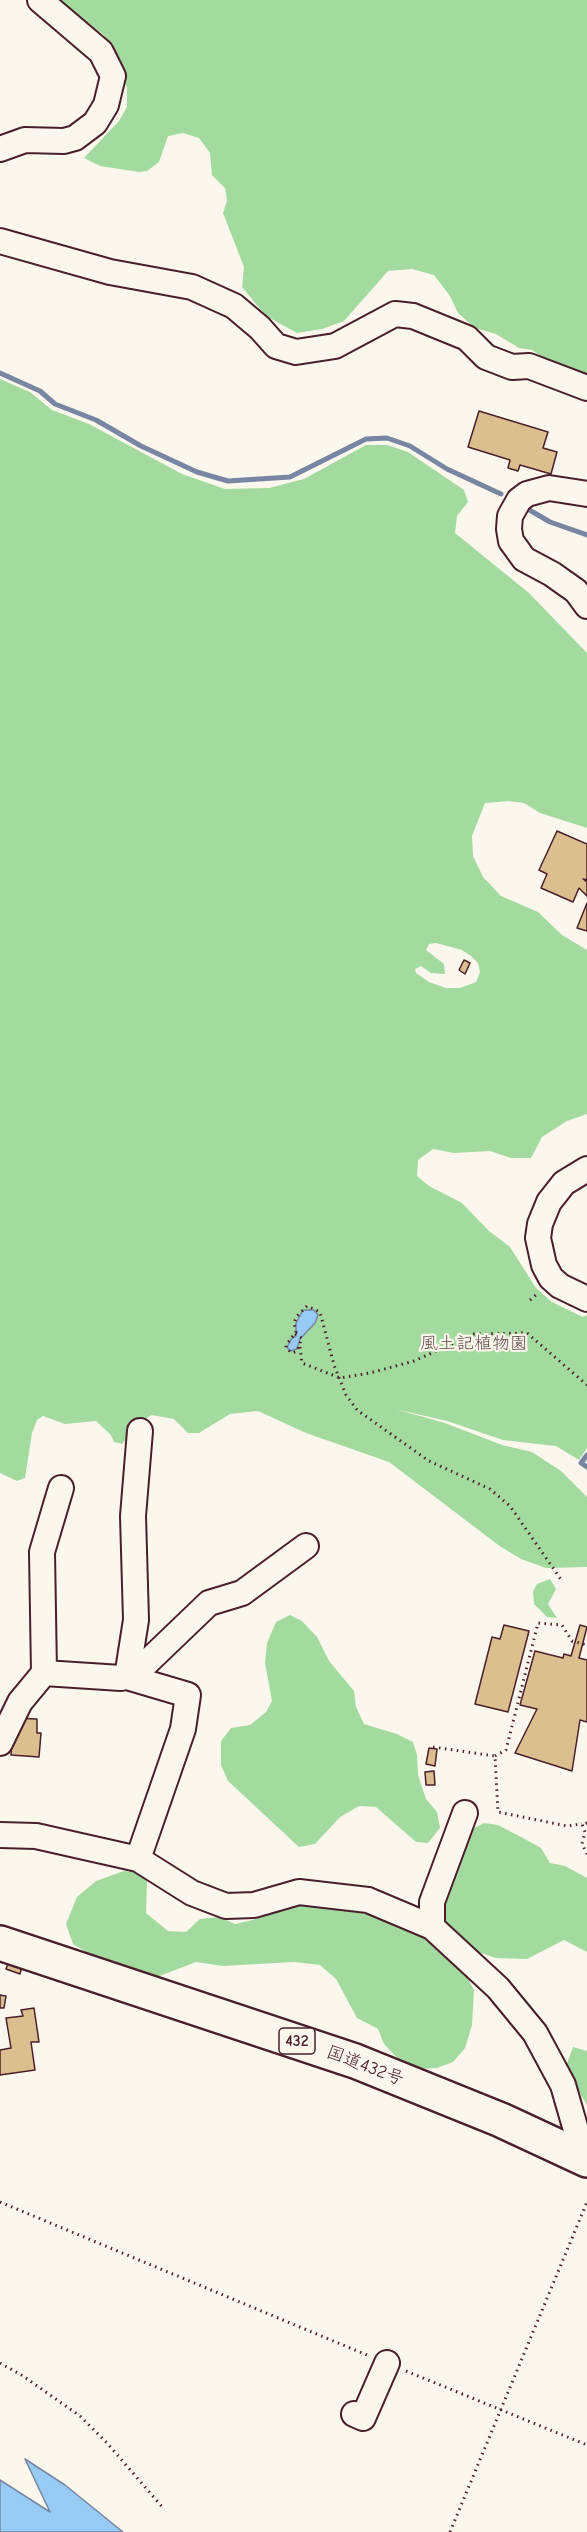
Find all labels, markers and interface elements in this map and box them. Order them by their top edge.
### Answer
park label: 風土記植物園 [420,1333,528,1355]
road number: 432 [279,2028,315,2054]
street label: 国道432号 [323,2041,407,2091]

